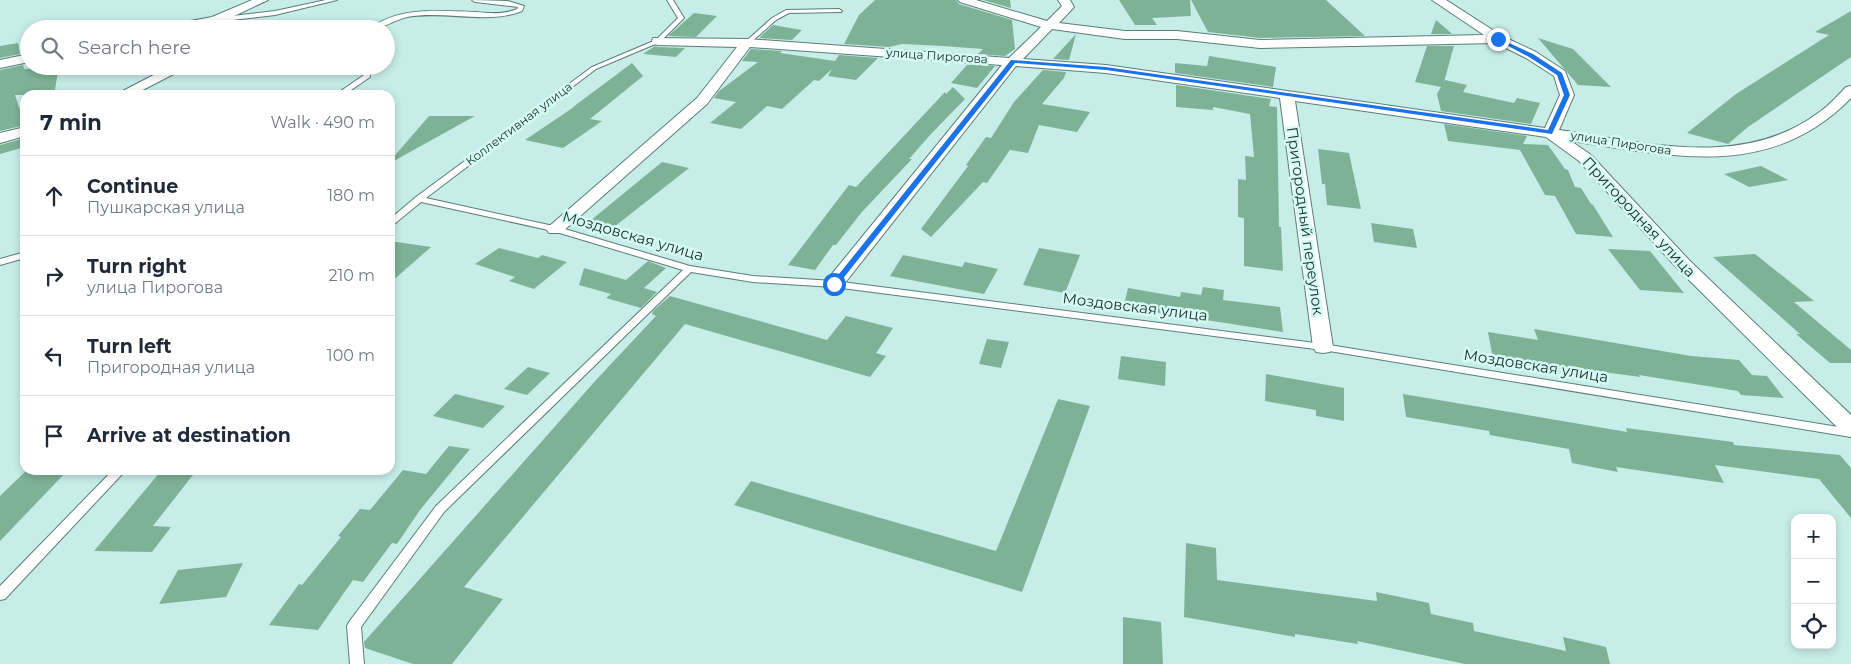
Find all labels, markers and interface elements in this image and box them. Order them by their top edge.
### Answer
search box [20,20,395,75]
route end [1487,28,1510,51]
icon: search [38,34,66,62]
text: Search here [78,36,191,59]
street label: улица Пирогова [885,44,988,67]
street label: Коллективная улица [463,79,575,168]
text: 7 min [40,110,102,135]
text: Walk · 490 m [270,113,375,132]
street label: Пригородный переулок [1283,126,1328,316]
street label: улица Пирогова [1569,127,1673,158]
street label: Пригородная улица [1579,153,1700,281]
text: Continue [87,175,178,198]
icon: ahead [40,182,68,210]
text: 180 m [327,186,375,205]
text: Пушкарская улица [87,198,245,217]
street label: Моздовская улица [560,206,706,265]
text: Turn right [87,255,187,278]
icon: right [40,262,68,290]
text: 210 m [328,266,375,285]
route start [823,273,846,296]
text: улица Пирогова [87,278,223,297]
street label: Моздовская улица [1061,288,1209,325]
text: Turn left [87,335,172,358]
icon: left [40,342,68,370]
street label: Моздовская улица [1462,345,1610,386]
text: 100 m [327,346,375,365]
text: Пригородная улица [87,358,255,377]
icon: arrive [40,422,68,450]
text: Arrive at destination [87,424,291,447]
map controls [1791,514,1836,649]
button: + [1791,514,1836,559]
button: − [1791,559,1836,604]
button: locate [1791,604,1836,649]

